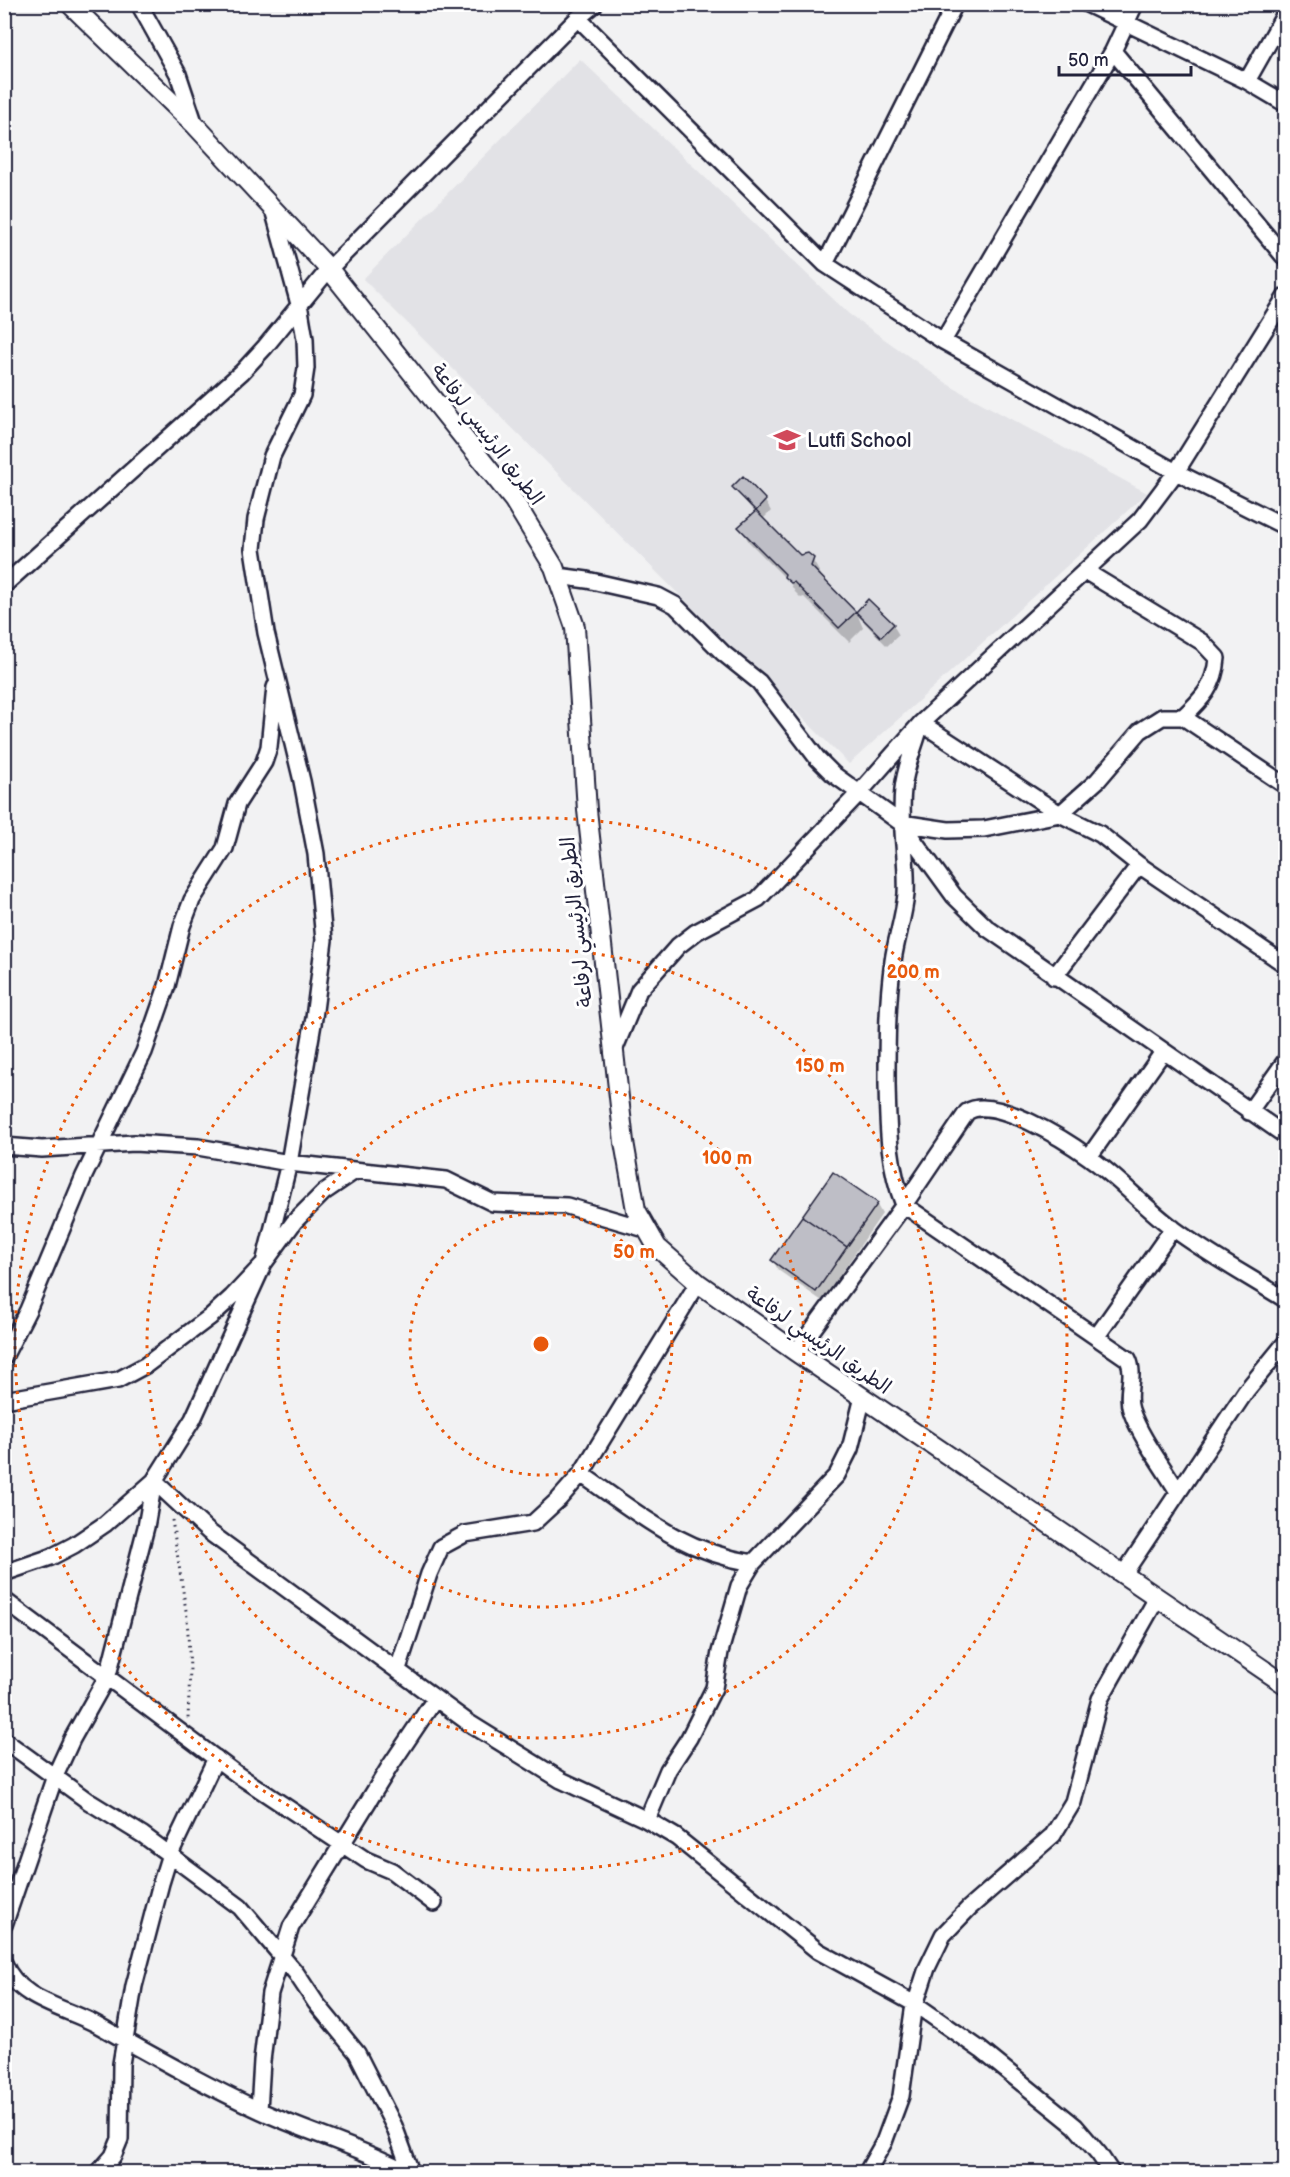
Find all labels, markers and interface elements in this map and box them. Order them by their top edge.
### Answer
scale bar [1059,39,1191,77]
text: 50 m [1068,50,1109,71]
street label: الطريق الرئيسي لرفاعة [422,359,548,513]
school or university icon: Lutfi School [772,425,802,455]
place label: Lutfi School [807,429,911,453]
street label: الطريق الرئيسي لرفاعة [556,835,603,1008]
text: 200 m [886,962,940,983]
text: 150 m [795,1056,845,1077]
text: 100 m [702,1148,752,1169]
text: 50 m [613,1242,655,1263]
street label: الطريق الرئيسي لرفاعة [739,1282,895,1404]
centre of rings [531,1334,551,1354]

